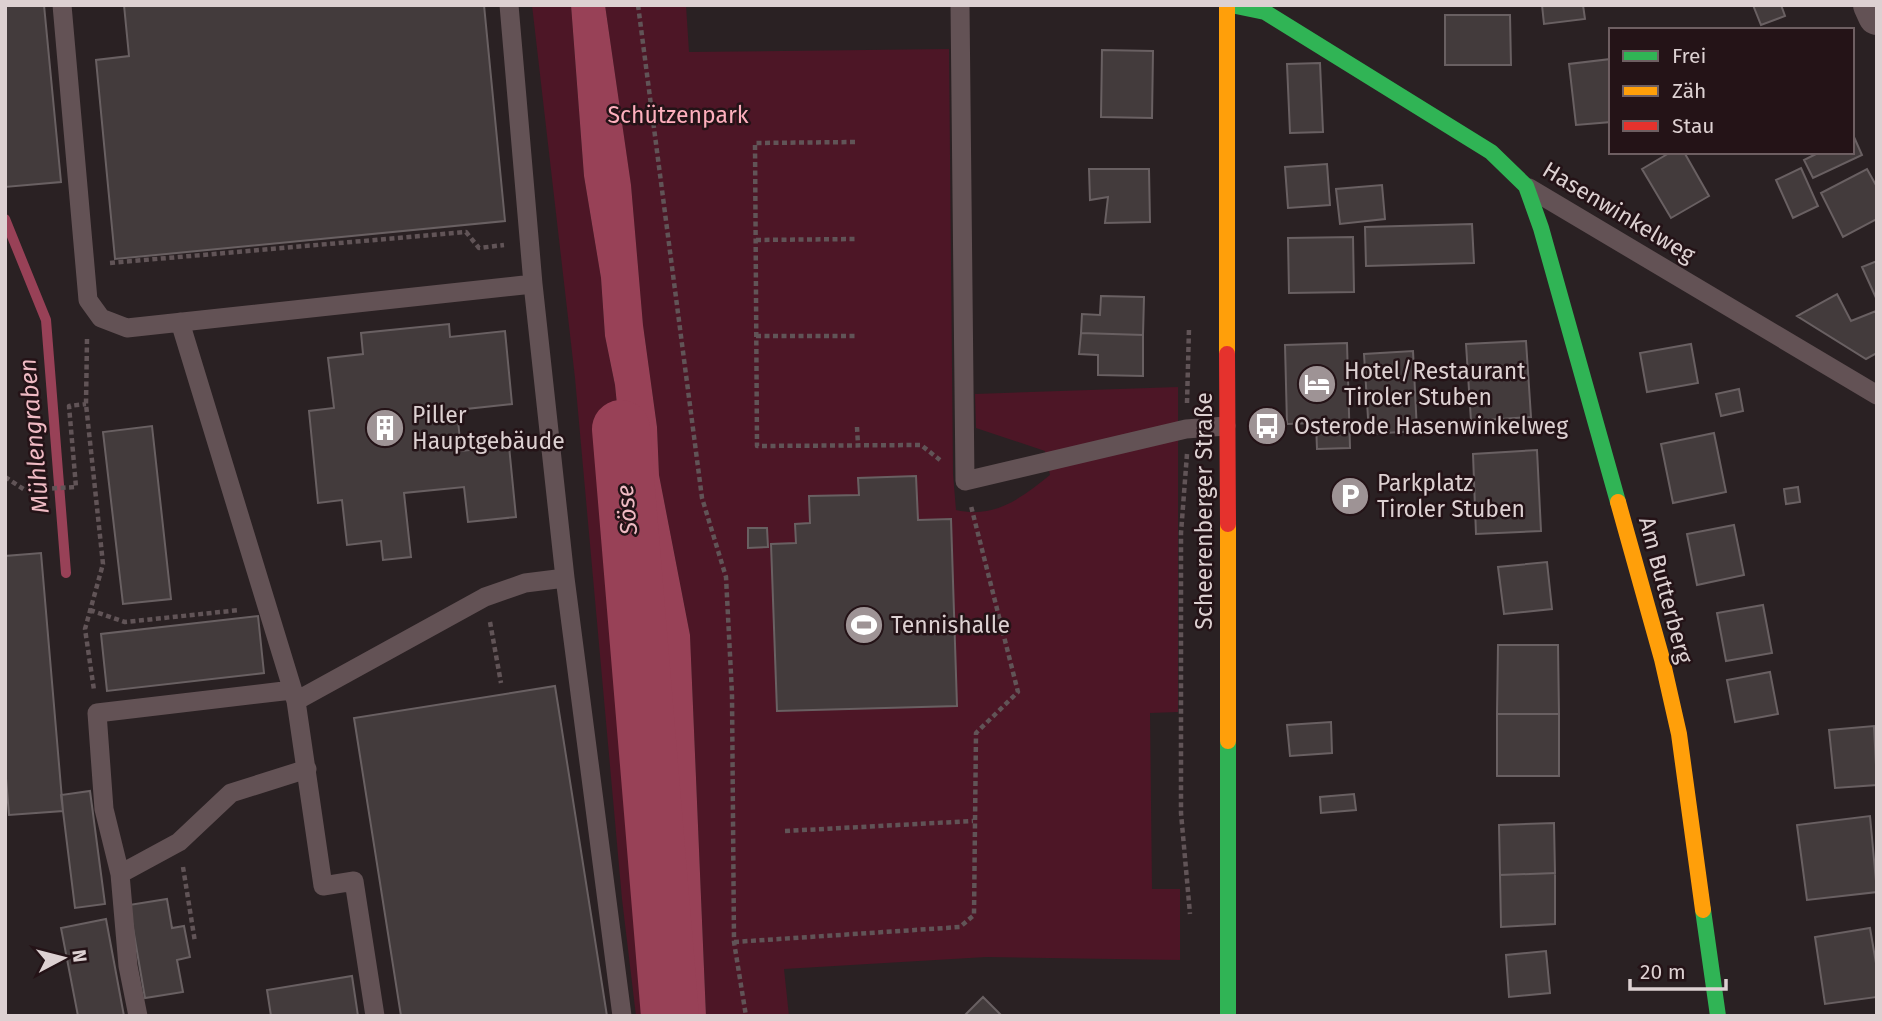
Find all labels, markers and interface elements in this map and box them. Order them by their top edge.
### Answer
legend [1609,28,1854,154]
text: Frei [1672,43,1706,69]
text: Zäh [1672,78,1706,104]
park label: Schützenpark [607,101,749,129]
text: Stau [1672,113,1715,139]
street label: Hasenwinkelweg [1538,155,1700,269]
water label: Mühlengraben [13,357,55,515]
place label: Hotel/Restaurant Tiroler Stuben [1344,357,1526,411]
hotel icon: Hotel/Restaurant Tiroler Stuben [1296,363,1338,405]
street label: Scheerenberger Straße [1190,392,1218,630]
place label: Piller Hauptgebäude [412,401,565,455]
bus stop icon: Osterode Hasenwinkelweg [1246,405,1288,447]
building icon: Piller Hauptgebäude [364,407,406,449]
place label: Osterode Hasenwinkelweg [1294,412,1568,440]
place label: Parkplatz Tiroler Stuben [1377,469,1525,523]
parking icon: Parkplatz Tiroler Stuben [1329,475,1371,517]
water label: Söse [611,484,643,537]
street label: Am Butterberg [1633,514,1699,666]
sports icon: Tennishalle [843,604,885,646]
place label: Tennishalle [891,611,1010,639]
north arrow [28,923,98,993]
text: N [67,948,92,964]
scale bar [1630,948,1726,992]
text: 20 m [1640,959,1686,985]

